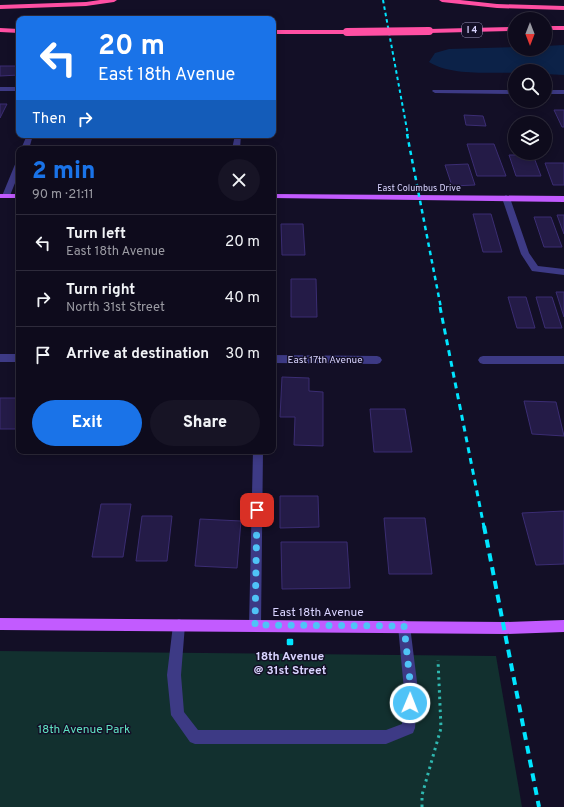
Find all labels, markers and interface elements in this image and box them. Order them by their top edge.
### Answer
north arrow [508,12,552,56]
map controls [508,12,552,160]
road number: I 4 [462,23,482,37]
text: 20 m [98,29,165,65]
icon: left [32,32,84,84]
text: East 18th Avenue [98,64,235,87]
button: search [508,64,552,108]
icon: right [74,108,96,130]
text: Then [32,110,66,129]
button: layers [508,116,552,160]
text: 2 min [32,157,96,187]
button: close [218,159,260,201]
street label: East Columbus Drive [377,183,461,194]
text: 90 m · 21:11 [32,187,94,203]
text: Turn left [66,225,126,244]
icon: left [32,232,54,254]
text: 20 m [225,233,260,252]
text: East 18th Avenue [66,244,165,260]
text: Turn right [66,281,135,300]
icon: right [32,288,54,310]
text: 40 m [225,289,260,308]
text: North 31st Street [66,300,165,316]
icon: arrive [32,344,54,366]
text: Arrive at destination [66,345,209,364]
text: 30 m [225,345,260,364]
street label: East 17th Avenue [287,354,363,367]
button: Exit [32,400,142,446]
button: Share [150,400,260,446]
pin [240,493,274,527]
icon: arrive [246,499,268,521]
street label: East 18th Avenue [272,605,364,621]
marker: 18th Avenue @ 31st Street [285,637,295,647]
place label: 18th Avenue @ 31st Street [254,649,327,679]
position arrow [389,682,431,724]
park label: 18th Avenue Park [38,722,130,738]

